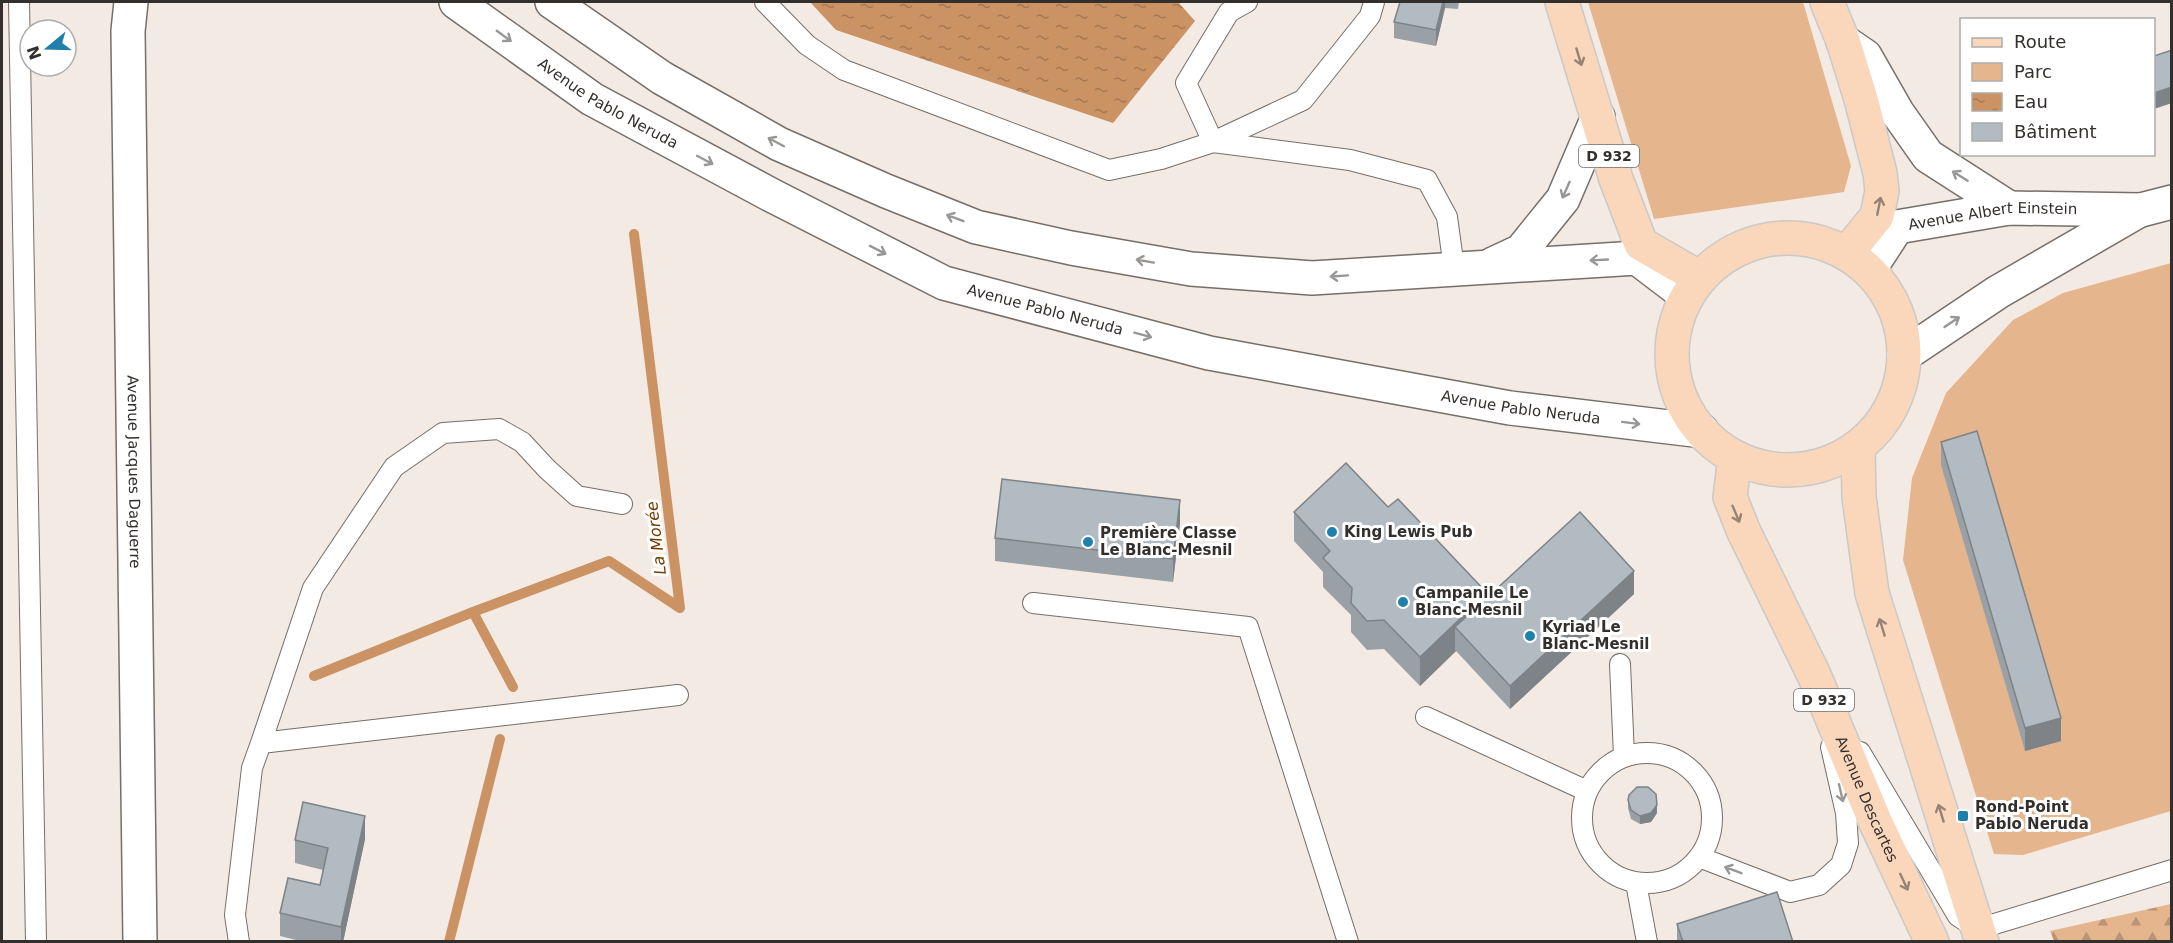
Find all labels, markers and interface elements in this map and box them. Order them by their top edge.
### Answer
north arrow [18,18,78,78]
legend [1960,18,2155,156]
one-way arrow [495,30,511,42]
text: Route [2014,31,2066,52]
text: N [23,43,45,62]
one-way arrow [1575,47,1586,66]
street label: Avenue Pablo Neruda [534,54,681,152]
text: Parc [2014,61,2052,82]
text: Eau [2014,91,2048,112]
text: Bâtiment [2014,121,2097,142]
one-way arrow [768,136,785,148]
road number: D 932 [1579,145,1639,167]
one-way arrow [696,154,713,166]
one-way arrow [1952,170,1969,182]
one-way arrow [1560,181,1571,199]
one-way arrow [1874,196,1885,216]
street label: Avenue Albert Einstein [1907,199,2077,234]
one-way arrow [946,212,965,223]
one-way arrow [869,244,887,256]
one-way arrow [1590,254,1610,265]
one-way arrow [1136,255,1155,266]
one-way arrow [1330,271,1349,282]
street label: Avenue Pablo Neruda [965,281,1125,339]
one-way arrow [1944,316,1960,328]
one-way arrow [1133,330,1152,341]
street label: Avenue Jacques Daguerre [124,375,144,569]
street label: Avenue Pablo Neruda [1440,387,1601,428]
one-way arrow [1620,418,1640,429]
water label: La Morée [642,500,670,576]
one-way arrow [1731,504,1742,523]
place label: King Lewis Pub [1344,523,1473,541]
place label: Première Classe Le Blanc-Mesnil [1100,524,1237,559]
marker: King Lewis Pub [1325,525,1339,539]
marker: Première Classe Le Blanc-Mesnil [1081,535,1095,549]
place label: Campanile Le Blanc-Mesnil [1415,584,1529,619]
marker: Campanile Le Blanc-Mesnil [1396,595,1410,609]
place label: Kyriad Le Blanc-Mesnil [1542,618,1649,653]
one-way arrow [1876,618,1887,637]
marker: Kyriad Le Blanc-Mesnil [1523,629,1537,643]
road number: D 932 [1794,689,1854,711]
street label: Avenue Descartes [1831,733,1902,865]
one-way arrow [1836,783,1848,802]
place label: Rond-Point Pablo Neruda [1975,798,2089,833]
one-way arrow [1934,804,1945,823]
marker: Rond-Point Pablo Neruda [1956,809,1970,823]
one-way arrow [1724,863,1742,874]
one-way arrow [1898,873,1910,891]

